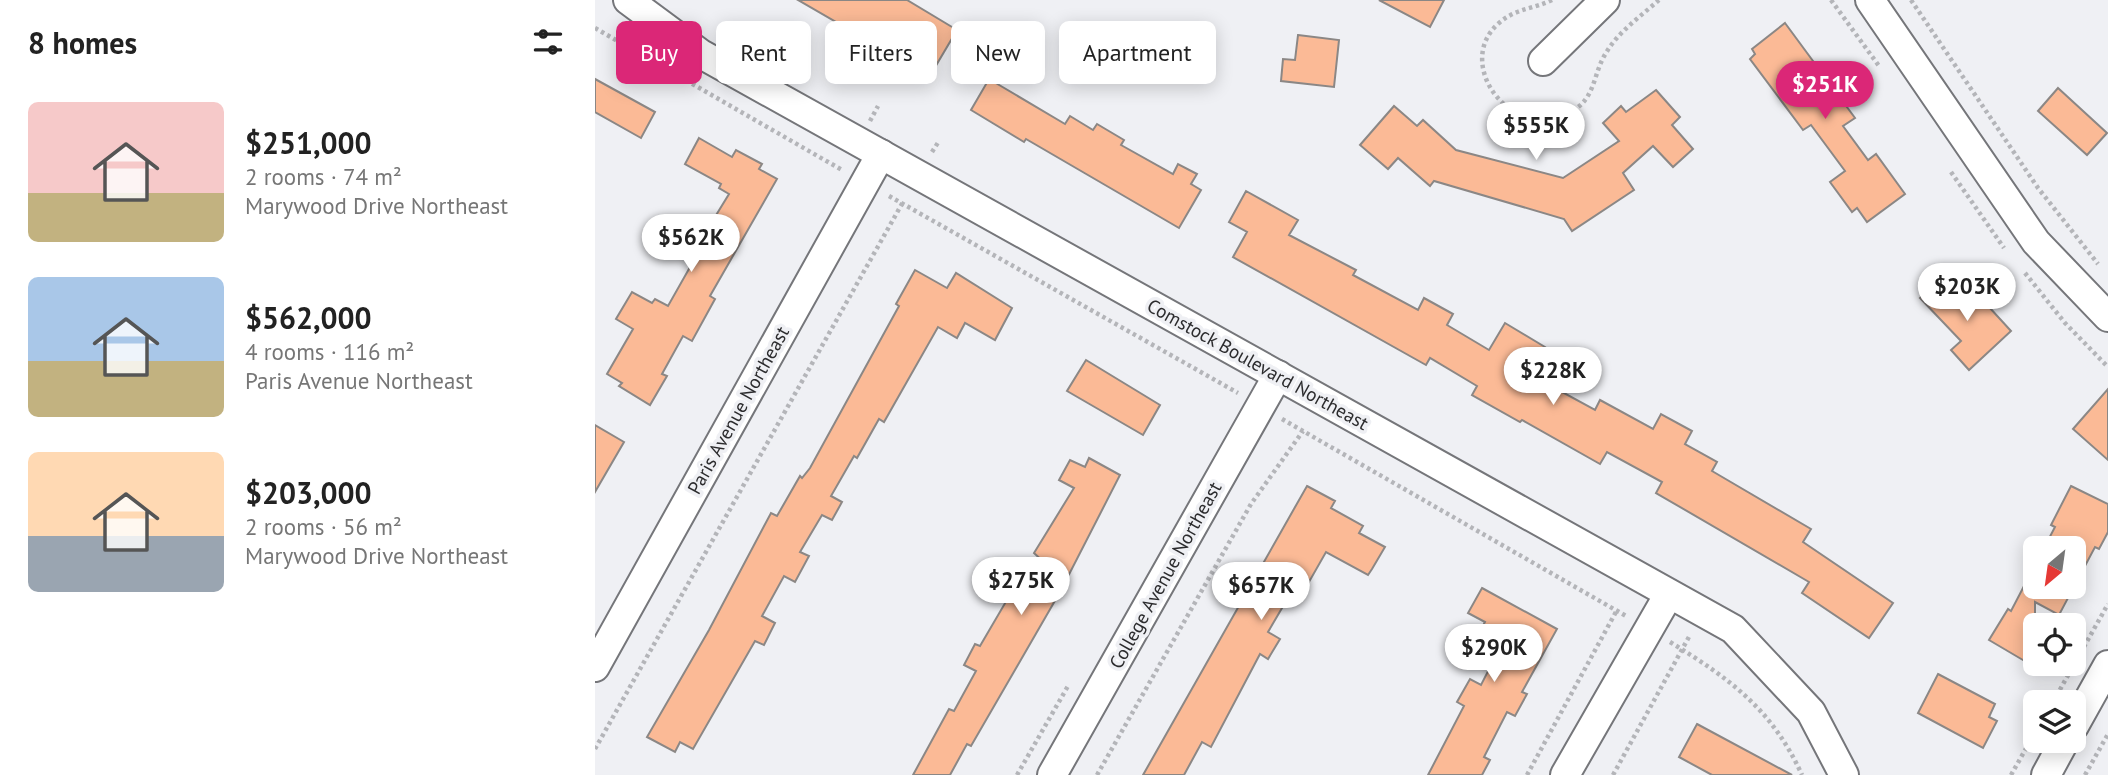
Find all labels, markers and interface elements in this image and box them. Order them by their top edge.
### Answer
chip: Buy [616,21,702,84]
chip: Rent [716,21,811,84]
chip: Filters [825,21,937,84]
chip: New [951,21,1045,84]
chip: Apartment [1059,21,1216,84]
text: 8 homes [28,23,137,62]
icon: filters [529,23,567,61]
pin: $251K [1776,61,1874,121]
text: $251K [1792,69,1858,98]
pin: $555K [1487,102,1585,162]
text: $555K [1503,110,1569,139]
text: $251,000 [245,123,372,162]
icon: home [84,130,168,214]
text: 2 rooms · 74 m² [245,162,402,191]
text: Marywood Drive Northeast [245,191,508,220]
pin: $562K [642,215,740,274]
text: $562K [658,222,724,251]
pin: $203K [1918,264,2016,323]
text: $203K [1934,271,2000,300]
street label: Comstock Boulevard Northeast [1143,293,1373,435]
text: $562,000 [245,298,372,337]
icon: home [84,305,168,389]
street label: Paris Avenue Northeast [682,321,794,498]
text: 4 rooms · 116 m² [245,337,414,366]
pin: $228K [1504,348,1602,407]
text: $228K [1520,355,1586,384]
text: Paris Avenue Northeast [245,366,473,395]
text: $203,000 [245,473,372,512]
street label: College Avenue Northeast [1104,477,1227,673]
icon: home [84,480,168,564]
text: 2 rooms · 56 m² [245,512,402,541]
north arrow [2023,536,2086,598]
map controls [2023,536,2086,753]
text: Marywood Drive Northeast [245,541,508,570]
pin: $275K [972,558,1070,617]
pin: $657K [1212,562,1310,622]
text: $275K [988,565,1054,594]
text: $657K [1228,570,1294,599]
button: locate [2023,613,2086,676]
pin: $290K [1445,624,1543,684]
text: $290K [1461,632,1527,661]
button: layers [2023,690,2086,753]

